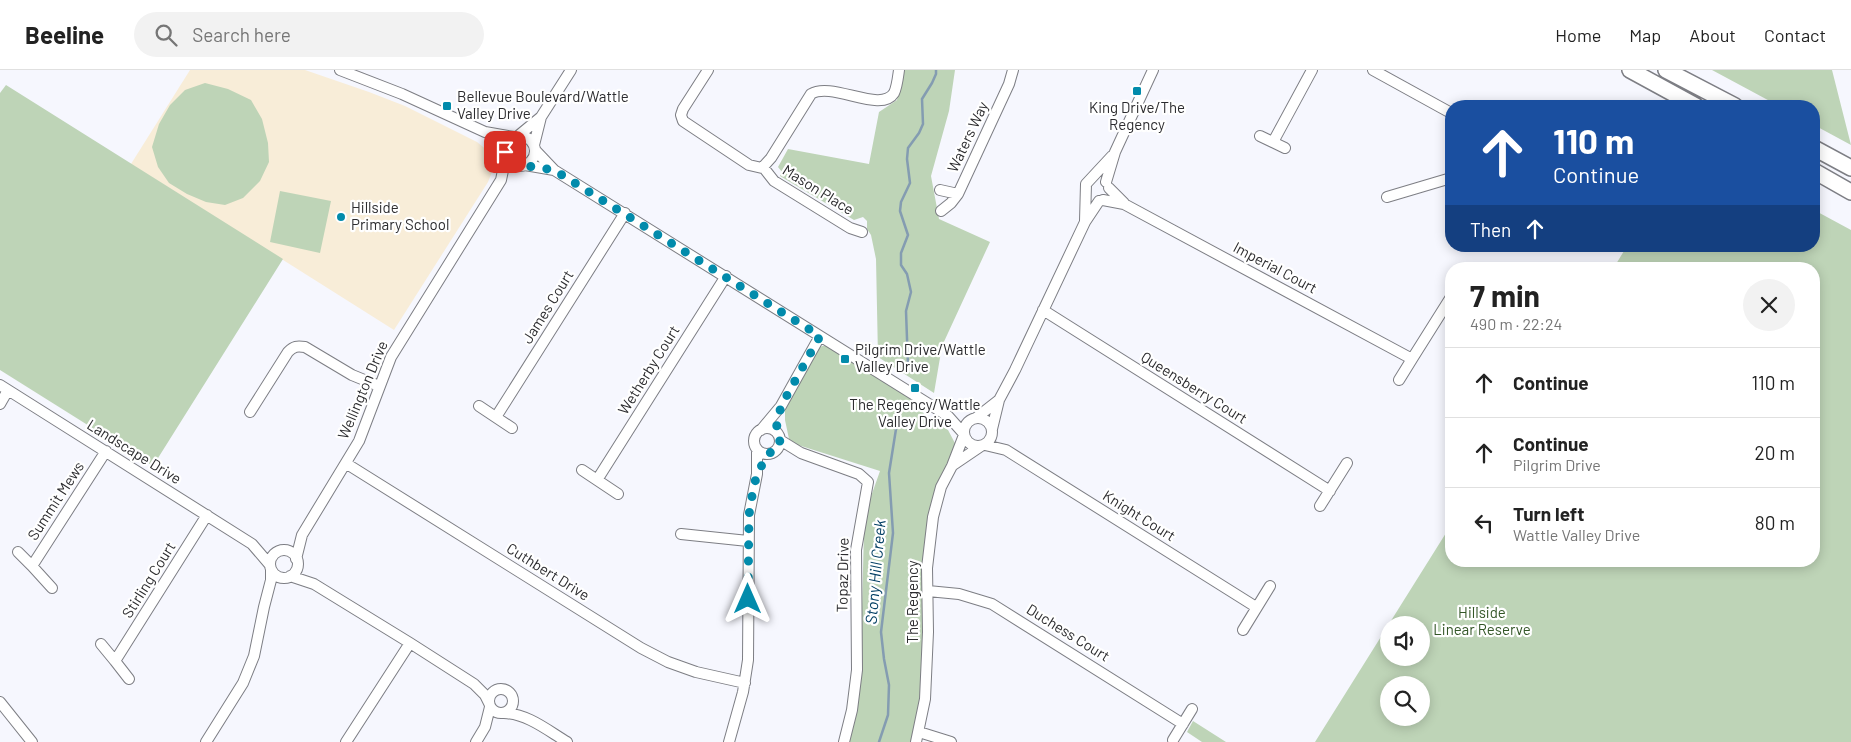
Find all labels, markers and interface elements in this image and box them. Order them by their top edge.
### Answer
search box [134,12,484,57]
text: Beeline [25,20,104,49]
icon: search [152,21,180,49]
text: Search here [192,23,291,46]
text: Home [1555,24,1601,46]
text: Map [1629,24,1661,46]
text: About [1689,24,1736,46]
text: Contact [1764,24,1826,46]
marker: King Drive/The Regency [1131,85,1143,97]
place label: Bellevue Boulevard/Wattle Valley Drive [457,87,629,122]
street label: Waters Way [943,98,991,175]
place label: King Drive/The Regency [1089,98,1185,133]
marker: Bellevue Boulevard/Wattle Valley Drive [441,100,453,112]
text: 110 m [1553,119,1634,161]
icon: ahead [1470,120,1535,185]
pin [484,131,526,173]
icon: arrive [491,138,519,166]
street label: Mason Place [780,160,857,218]
text: Continue [1553,161,1639,187]
place label: Hillside Primary School [351,198,449,233]
marker: Hillside Primary School [335,211,347,223]
icon: ahead [1521,215,1549,243]
text: Then [1470,218,1511,241]
street label: Imperial Court [1230,238,1320,297]
street label: James Court [517,266,577,346]
text: 7 min [1470,277,1540,313]
button: close [1743,279,1795,331]
text: 490 m · 22:24 [1470,314,1562,333]
street label: Wetherby Court [614,322,683,417]
street label: Wellington Drive [333,338,391,442]
place label: Pilgrim Drive/Wattle Valley Drive [855,340,986,375]
street label: Queensberry Court [1138,347,1251,427]
marker: Pilgrim Drive/Wattle Valley Drive [839,353,851,365]
icon: ahead [1470,369,1498,397]
text: Continue [1513,371,1589,394]
text: 110 m [1751,371,1795,394]
marker: The Regency/Wattle Valley Drive [909,382,921,394]
place label: The Regency/Wattle Valley Drive [849,395,981,430]
street label: Landscape Drive [84,415,185,487]
text: Continue [1513,432,1589,455]
icon: ahead [1470,439,1498,467]
text: 20 m [1755,441,1795,464]
text: Pilgrim Drive [1513,455,1601,474]
street label: Summit Mews [23,458,87,543]
street label: Knight Court [1100,486,1179,545]
text: Turn left [1513,502,1584,525]
icon: left [1470,509,1498,537]
text: 80 m [1755,511,1795,534]
water label: Stony Hill Creek [860,519,889,625]
text: Wattle Valley Drive [1513,525,1640,544]
street label: Topaz Drive [832,537,852,612]
street label: Stirling Court [118,538,179,621]
street label: Cuthbert Drive [504,539,593,604]
street label: The Regency [903,560,921,644]
position arrow [721,572,773,624]
street label: Duchess Court [1024,600,1113,665]
park label: Hillside Linear Reserve [1433,603,1531,638]
map controls [1380,616,1430,726]
button: sound [1380,616,1430,666]
button: search [1380,676,1430,726]

